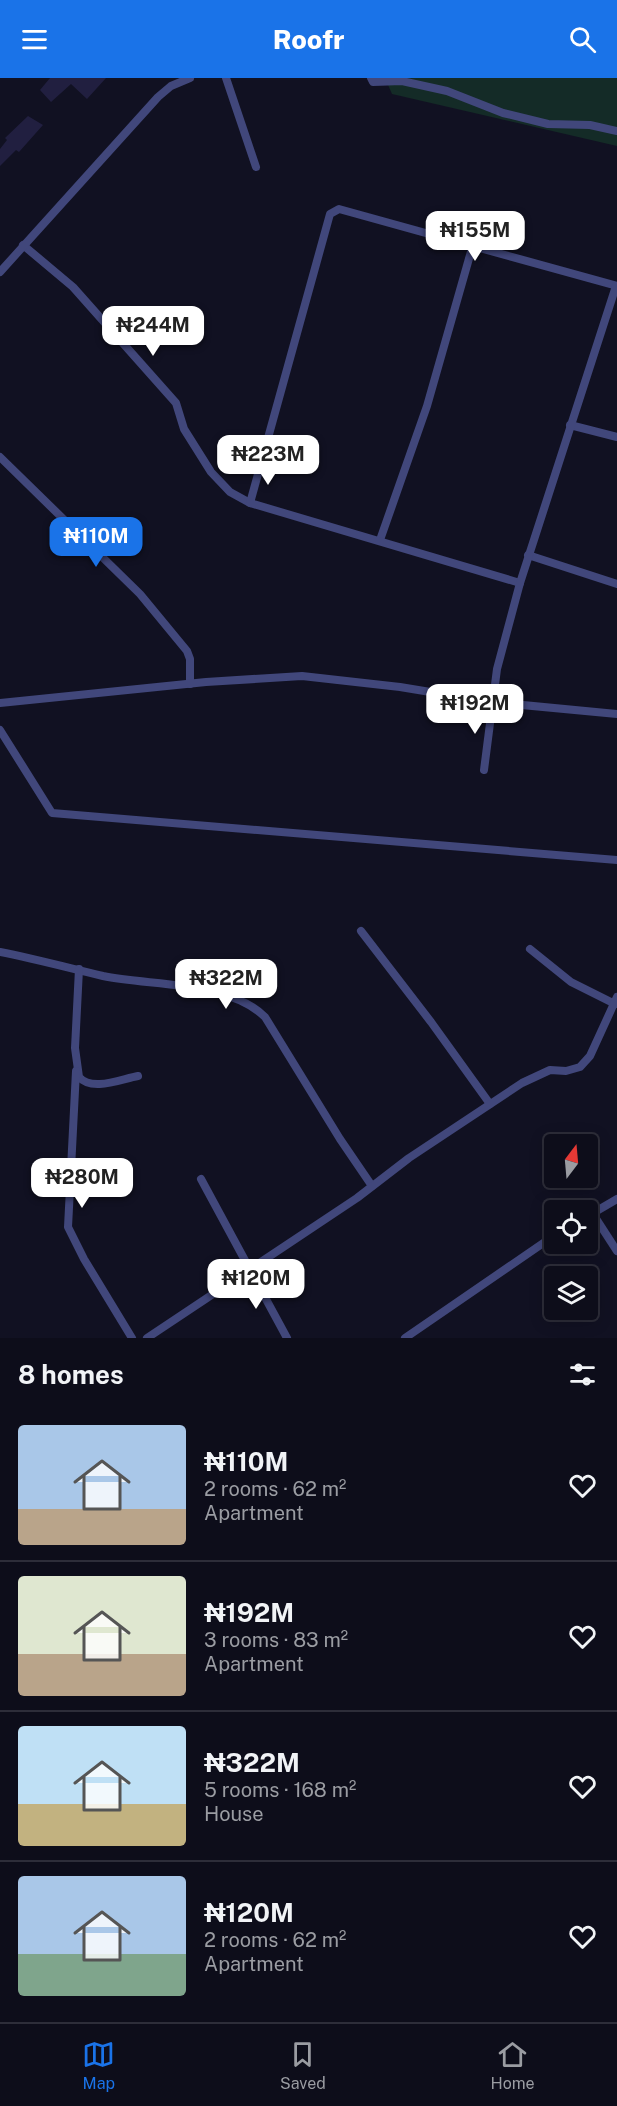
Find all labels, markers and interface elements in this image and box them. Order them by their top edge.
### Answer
icon: menu [18,23,51,56]
text: Roofr [273,23,344,55]
icon: search [566,23,599,56]
pin: ₦155M [433,211,517,262]
text: ₦155M [440,218,510,242]
pin: ₦244M [111,306,195,357]
text: ₦244M [116,313,190,337]
pin: ₦223M [226,435,310,486]
text: ₦223M [231,442,305,466]
pin: ₦110M [54,517,138,568]
text: ₦110M [64,524,128,548]
pin: ₦192M [433,684,517,735]
text: ₦192M [440,691,510,715]
pin: ₦322M [184,959,268,1010]
text: ₦322M [189,966,263,990]
north arrow [544,1134,598,1188]
map controls [544,1134,598,1320]
pin: ₦280M [40,1158,124,1209]
text: ₦280M [45,1165,119,1189]
button: locate [544,1200,598,1254]
pin: ₦120M [214,1259,298,1310]
text: ₦120M [221,1266,291,1290]
button: layers [544,1266,598,1320]
icon: filters [566,1358,599,1391]
text: 8 homes [18,1359,124,1390]
text: ₦110M [204,1446,288,1477]
icon: home [66,1449,138,1521]
icon: heart [566,1469,599,1502]
text: 2 rooms · 62 m² [204,1477,346,1501]
text: Apartment [204,1501,304,1525]
text: ₦192M [204,1597,294,1628]
icon: home [66,1600,138,1672]
icon: heart [566,1620,599,1653]
text: 3 rooms · 83 m² [204,1628,348,1652]
text: Apartment [204,1652,304,1676]
text: ₦322M [204,1747,300,1778]
icon: home [66,1750,138,1822]
icon: heart [566,1770,599,1803]
text: 5 rooms · 168 m² [204,1778,356,1802]
text: House [204,1802,264,1826]
text: ₦120M [204,1897,294,1928]
icon: home [66,1900,138,1972]
icon: heart [566,1920,599,1953]
text: 2 rooms · 62 m² [204,1928,346,1952]
text: Apartment [204,1952,304,1976]
tab: Map [82,2038,115,2093]
tab: Saved [280,2038,326,2093]
tab: Home [491,2038,535,2093]

